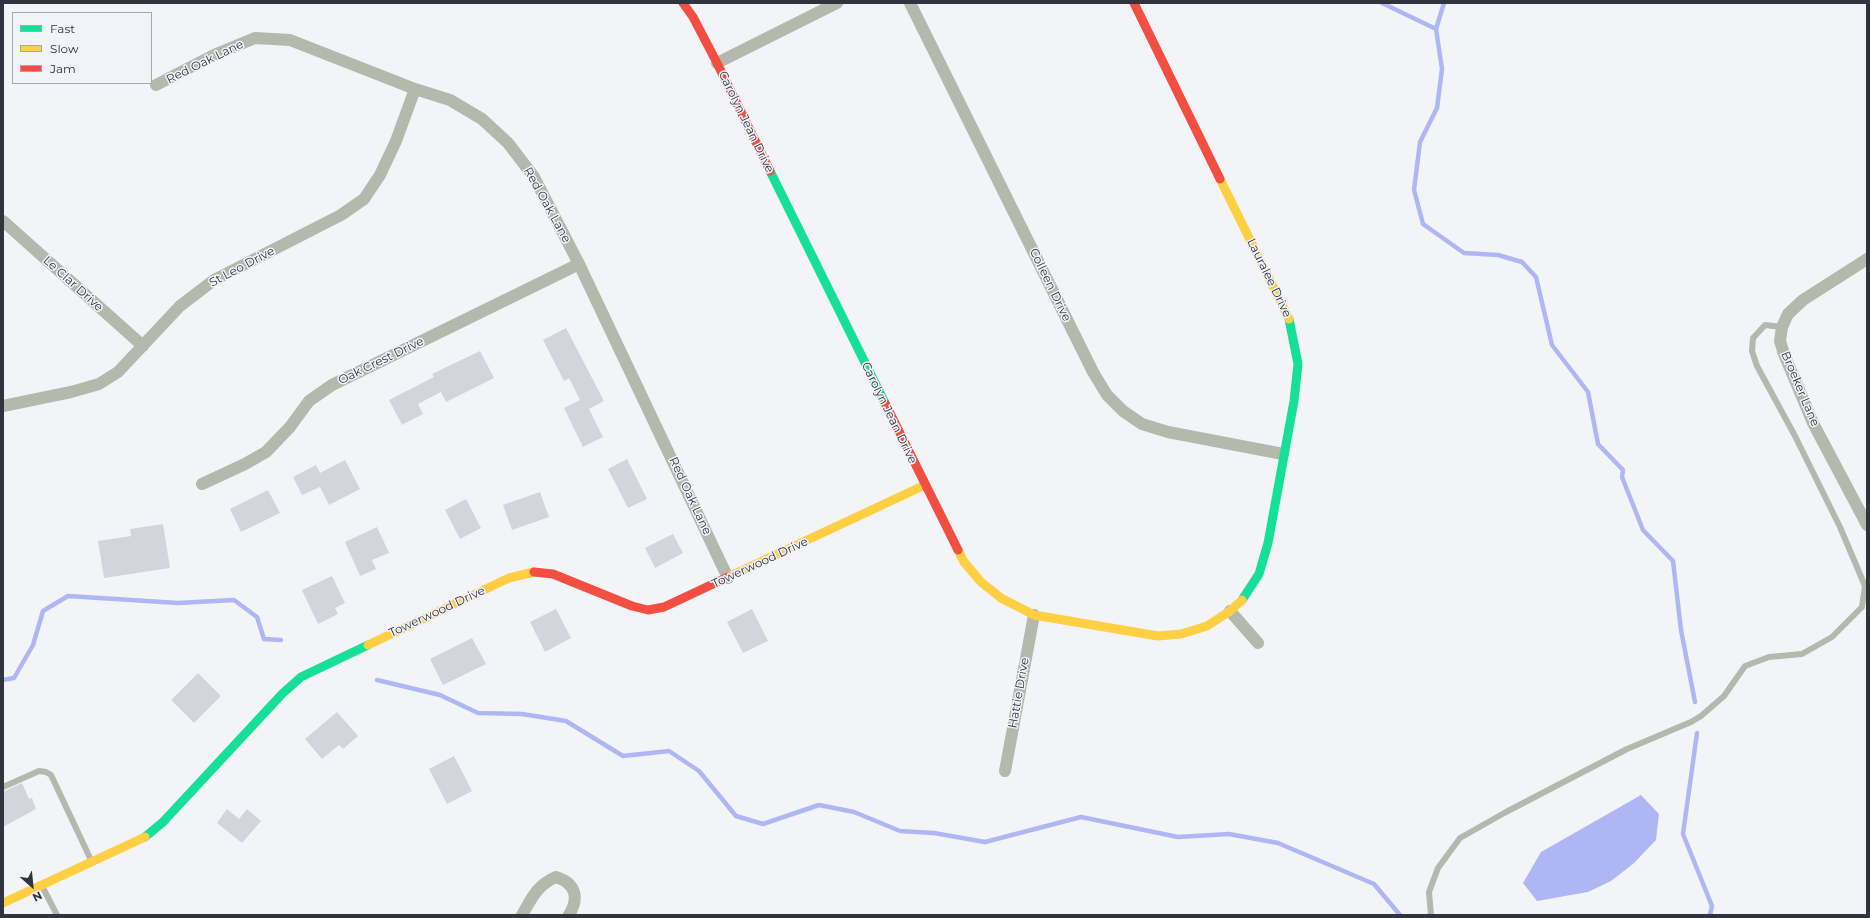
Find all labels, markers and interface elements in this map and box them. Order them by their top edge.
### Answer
legend [12,12,152,84]
text: Fast [50,21,75,36]
street label: Red Oak Lane [164,37,246,87]
text: Slow [50,41,79,56]
text: Jam [50,61,76,76]
street label: Carolyn Jean Drive [715,69,777,175]
street label: Red Oak Lane [520,165,574,245]
street label: Lauralee Drive [1244,236,1294,320]
street label: St Leo Drive [207,244,277,290]
street label: Colleen Drive [1026,246,1074,324]
street label: Le Clar Drive [40,253,106,315]
street label: Oak Crest Drive [336,334,426,388]
street label: Broeker Lane [1778,349,1822,429]
street label: Carolyn Jean Drive [858,360,920,466]
street label: Red Oak Lane [666,455,714,537]
street label: Towerwood Drive [710,534,810,592]
street label: Towerwood Drive [387,583,487,641]
street label: Hattie Drive [1006,657,1032,729]
north arrow [12,866,52,906]
text: N [30,888,45,905]

